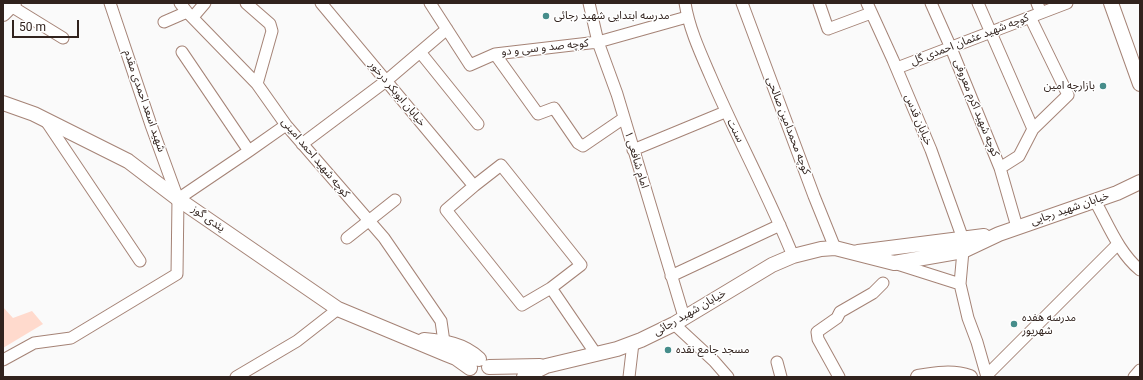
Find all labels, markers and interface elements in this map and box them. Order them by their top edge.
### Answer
place label: مدرسه ابتدایی شهید رجائی [554,9,670,23]
marker: مدرسه ابتدایی شهید رجائی [541,11,551,21]
street label: کوچه شهید عثمان احمدی گل [909,11,1031,69]
scale bar [14,12,81,38]
text: 50 m [19,20,46,34]
street label: کوچه صد و سی و دو [501,37,589,59]
street label: شهید اسعد احمدی مقدم [120,48,168,154]
street label: کوچه شهید اکرم معروفی [950,57,1002,159]
street label: خیابان ابوبکر درخور [366,59,428,129]
street label: کوچه محمدامین صالحی [763,75,813,177]
place label: بازارچه امین [1044,79,1095,93]
marker: بازارچه امین [1098,81,1108,91]
street label: خیابان قدس [901,92,935,148]
street label: کوچه شهید احمد امینی [278,116,352,200]
street label: سنت [724,117,746,145]
street label: امام شافعی ۱ [621,130,651,190]
street label: خیابان شهید رجایی [1029,189,1111,229]
street label: یئدی گوز [189,203,227,235]
street label: خیابان شهید رجائی [651,287,729,339]
place label: مدرسه هفده شهریور [1022,311,1076,337]
marker: مدرسه هفده شهریور [1009,319,1019,329]
place label: مسجد جامع نقده [676,343,749,357]
marker: مسجد جامع نقده [663,345,673,355]

